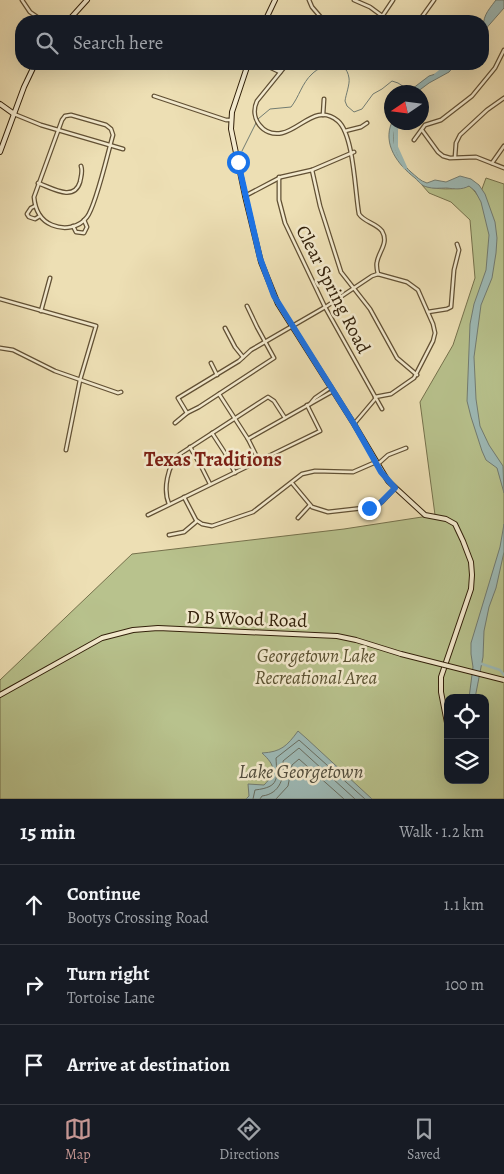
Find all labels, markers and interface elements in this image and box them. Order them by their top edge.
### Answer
search box [15,15,489,70]
icon: search [33,29,61,57]
text: Search here [73,30,163,56]
north arrow [384,85,429,130]
route start [227,151,250,174]
street label: Clear Spring Road [290,221,377,359]
district label: Texas Traditions [144,446,282,473]
route end [358,497,381,520]
street label: D B Wood Road [186,604,309,634]
park label: Georgetown Lake Recreational Area [255,643,377,691]
map controls [444,694,489,784]
button: locate [444,694,489,739]
button: layers [444,739,489,784]
water label: Lake Georgetown [239,758,363,785]
text: 15 min [20,818,76,846]
text: Walk · 1.2 km [399,821,484,843]
text: Continue [67,881,141,907]
icon: ahead [20,891,48,919]
text: 1.1 km [444,894,484,916]
text: Bootys Crossing Road [67,907,209,929]
text: Turn right [67,961,149,987]
icon: right [20,971,48,999]
text: 100 m [445,974,484,996]
text: Tortoise Lane [67,987,155,1009]
icon: arrive [20,1051,48,1079]
text: Arrive at destination [67,1052,230,1078]
tab: Map [64,1115,92,1164]
tab: Directions [219,1115,279,1164]
tab: Saved [407,1115,440,1164]

